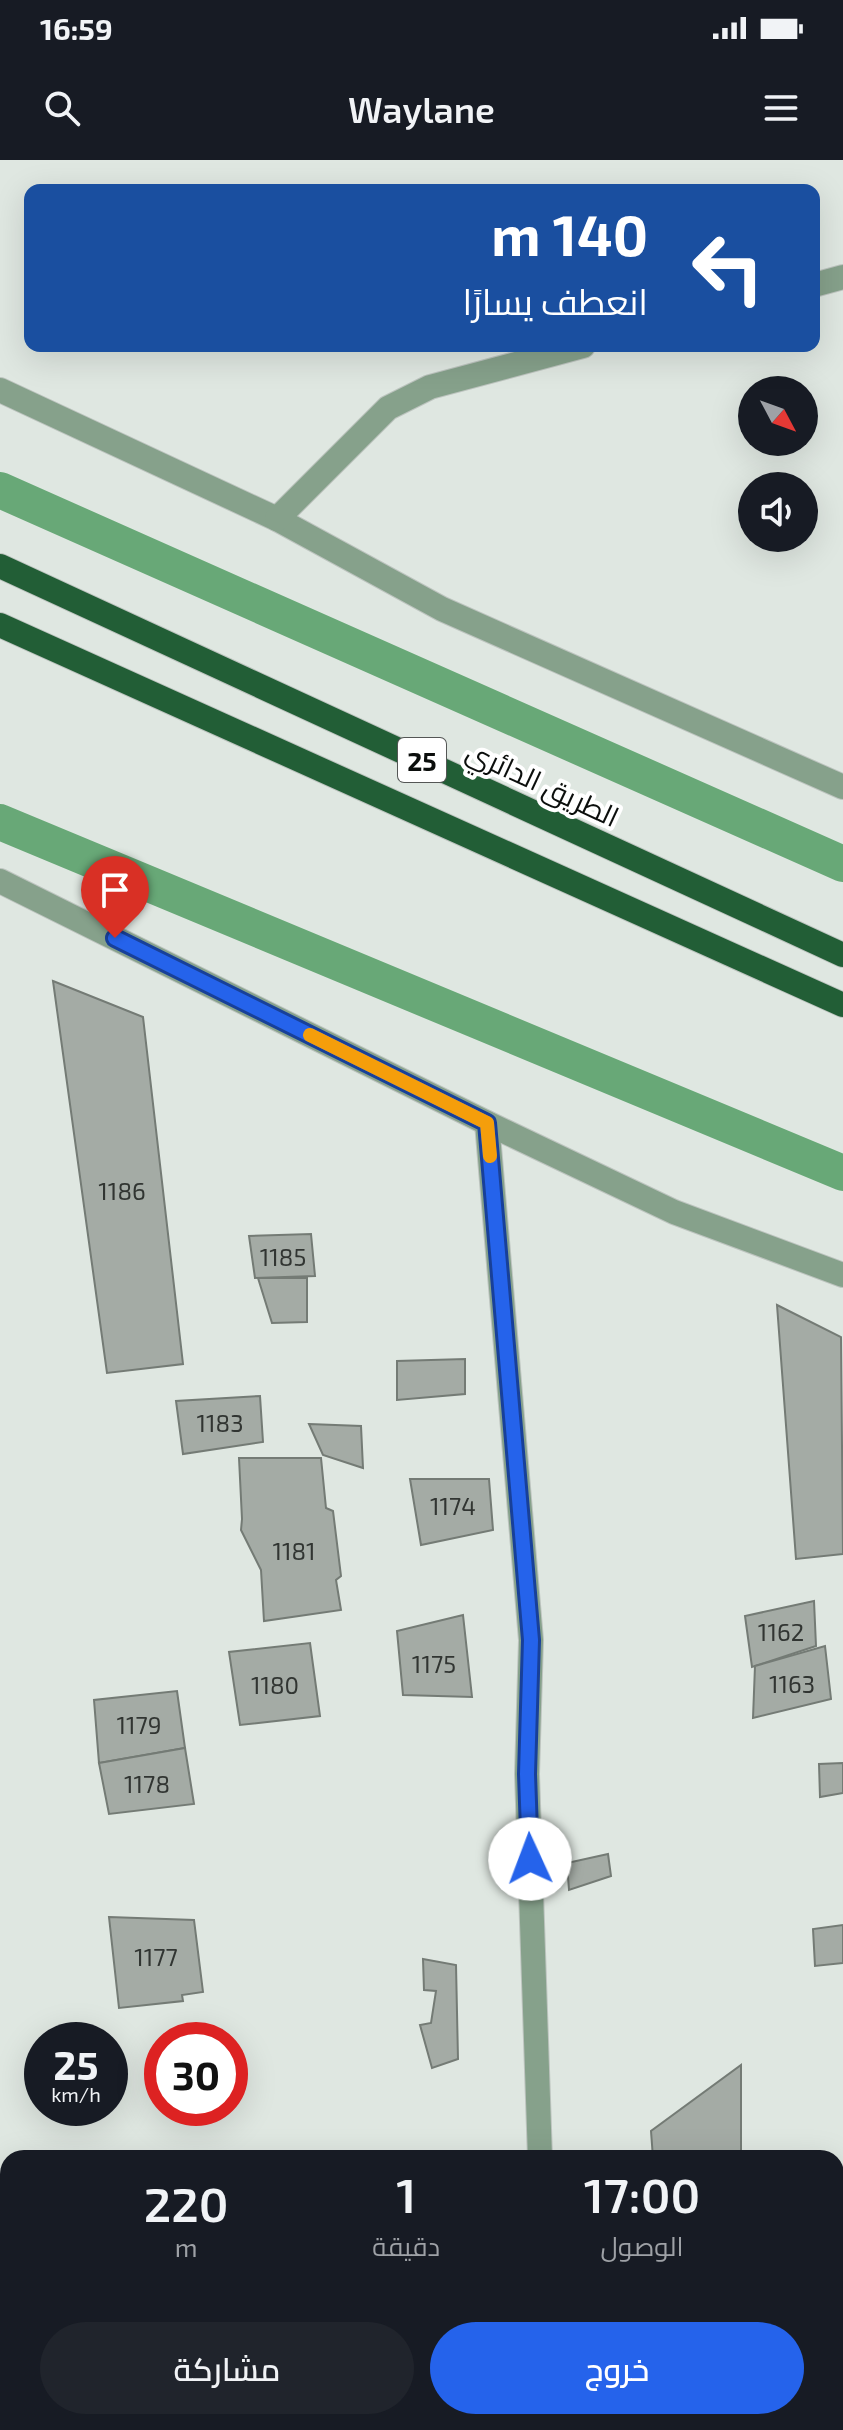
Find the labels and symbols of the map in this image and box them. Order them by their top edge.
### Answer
north arrow [738,376,818,456]
street label: الطريق الدائري [459,733,625,839]
road number: 25 [398,738,446,782]
pin [81,856,149,938]
house number: 1186 [98,1176,146,1205]
house number: 1185 [260,1242,306,1271]
house number: 1183 [196,1408,244,1437]
house number: 1174 [430,1491,476,1520]
house number: 1181 [272,1536,316,1565]
house number: 1162 [758,1617,804,1646]
house number: 1175 [412,1649,456,1678]
house number: 1163 [769,1669,815,1698]
house number: 1180 [251,1670,299,1699]
house number: 1179 [116,1710,162,1739]
house number: 1178 [124,1769,170,1798]
position arrow [488,1817,572,1901]
house number: 1177 [134,1942,178,1971]
speed limit sign: 30 [144,2022,248,2126]

